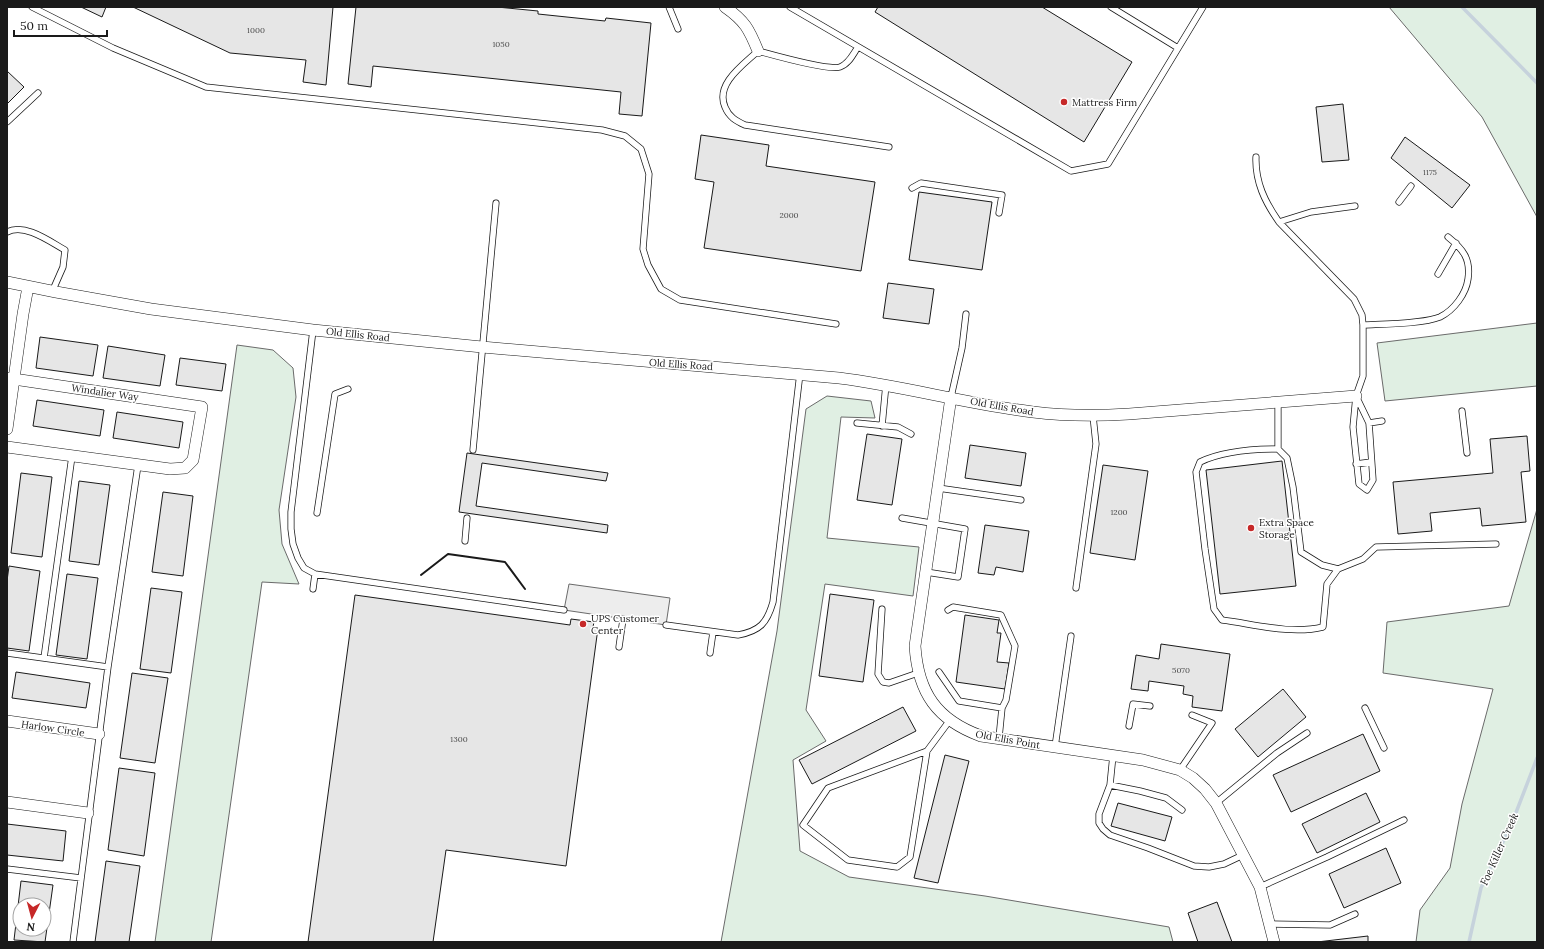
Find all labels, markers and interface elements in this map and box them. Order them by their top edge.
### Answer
scale bar [14,12,107,38]
text: 50 m [20,18,48,33]
house number: 1000 [247,25,265,35]
house number: 1050 [492,39,510,49]
place label: Mattress Firm [1072,96,1137,109]
marker: Mattress Firm [1059,97,1069,107]
house number: 1175 [1423,167,1437,177]
house number: 2000 [779,210,799,220]
street label: Old Ellis Road [325,325,391,344]
street label: Old Ellis Road [648,356,713,373]
street label: Windalier Way [71,381,140,404]
street label: Old Ellis Road [969,395,1035,418]
house number: 1200 [1110,507,1128,517]
place label: Extra Space Storage [1259,516,1314,541]
marker: Extra Space Storage [1246,523,1256,533]
place label: UPS Customer Center [591,612,660,637]
marker: UPS Customer Center [578,619,588,629]
house number: 5070 [1172,665,1190,675]
street label: Harlow Circle [20,718,86,739]
street label: Old Ellis Point [975,727,1041,752]
house number: 1300 [450,734,468,744]
water label: Foe Killer Creek [1477,810,1521,888]
north arrow [12,897,52,937]
text: N [26,919,36,934]

